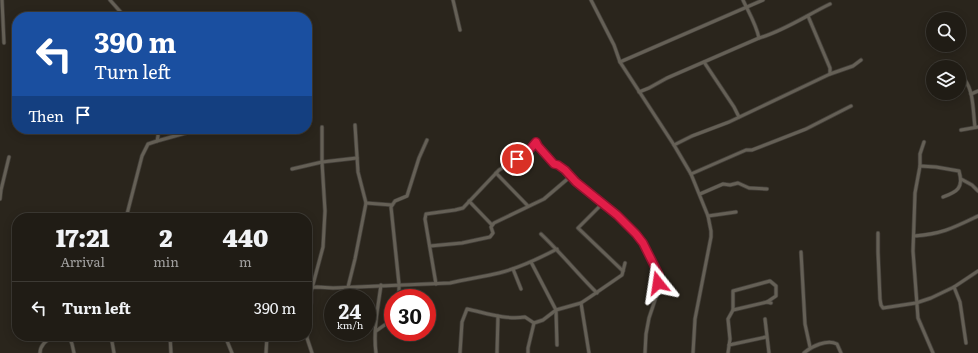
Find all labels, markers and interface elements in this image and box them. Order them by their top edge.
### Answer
map controls [926,12,966,100]
button: search [926,12,966,52]
text: 390 m [94,20,176,62]
icon: left [28,28,80,80]
text: Turn left [94,58,171,85]
button: layers [926,60,966,100]
text: Then [28,104,64,127]
icon: arrive [72,104,94,126]
pin [500,142,534,176]
icon: arrive [506,148,528,170]
text: 17:21 [56,219,110,254]
text: 2 [159,219,173,254]
text: 440 [223,219,268,254]
text: Arrival [60,252,105,271]
text: min [153,252,179,271]
text: m [239,252,252,271]
position arrow [637,262,679,304]
speed limit sign: 30 [384,289,436,341]
text: 24 [339,295,361,325]
text: Turn left [62,296,131,319]
text: 390 m [254,296,296,319]
icon: left [28,297,50,319]
text: km/h [337,317,363,332]

